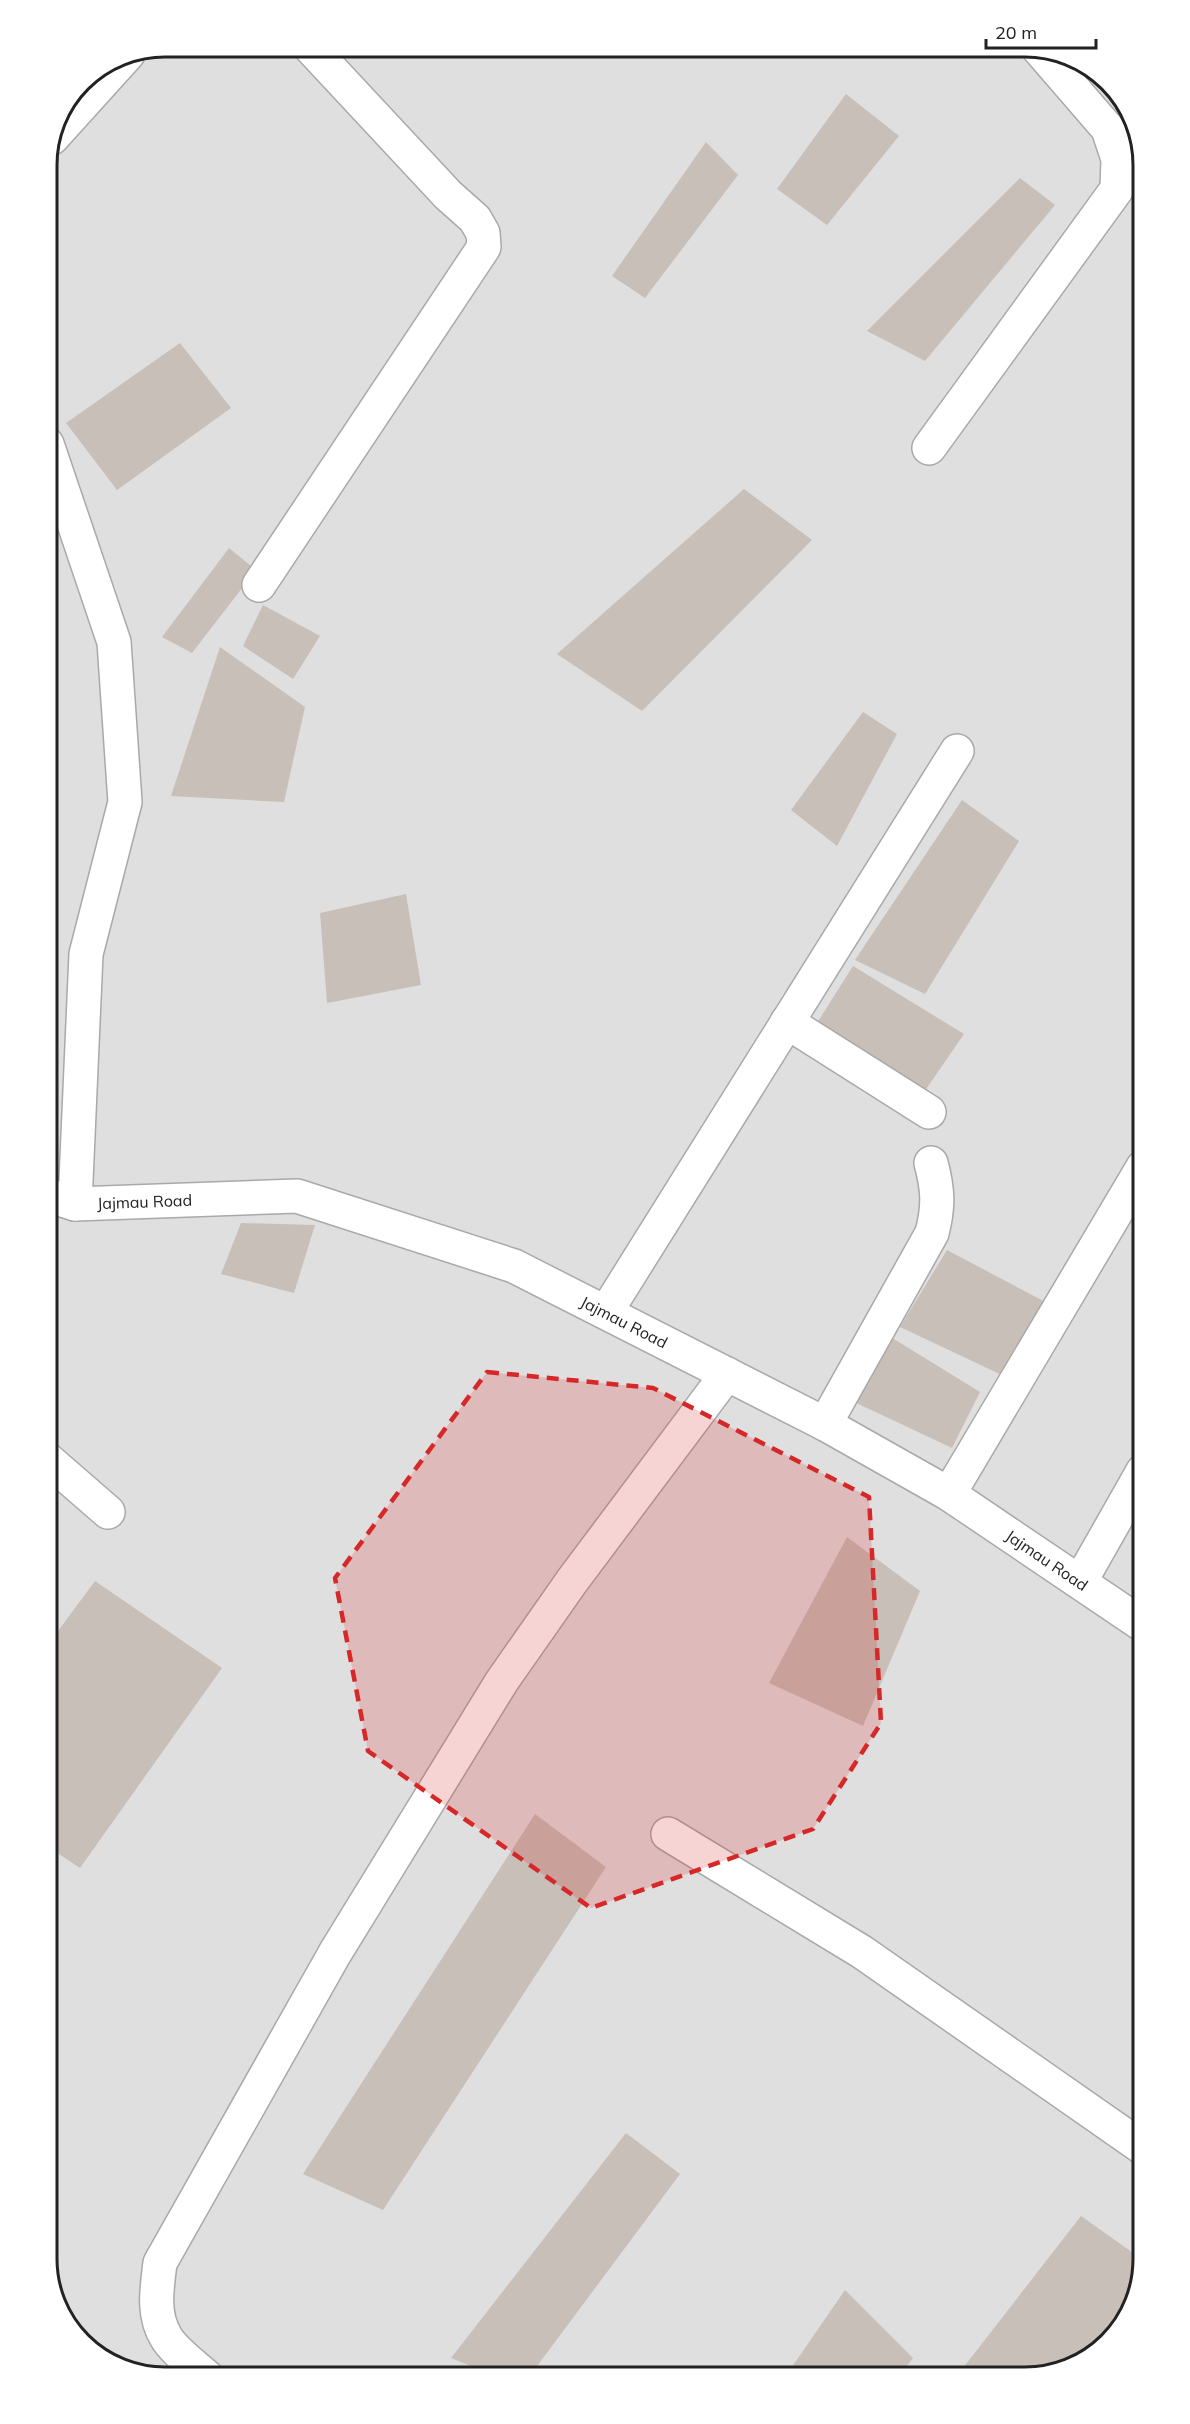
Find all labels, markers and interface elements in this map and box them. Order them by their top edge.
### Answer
scale bar [986,12,1096,50]
text: 20 m [995,21,1037,44]
street label: Jajmau Road [97,1190,192,1213]
street label: Jajmau Road [577,1291,671,1352]
street label: Jajmau Road [1002,1525,1092,1595]

